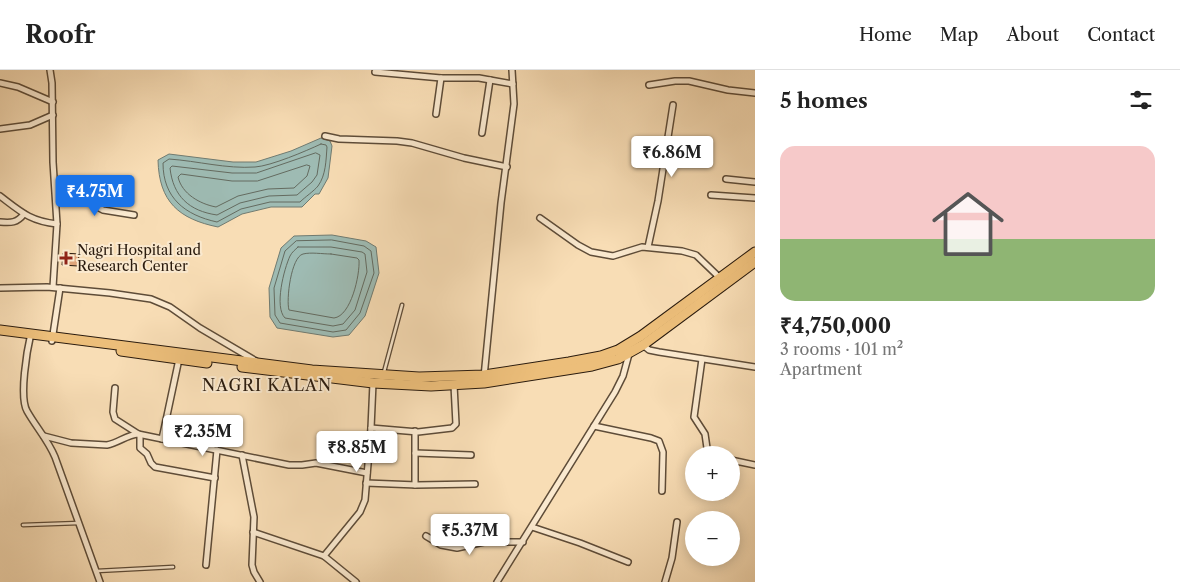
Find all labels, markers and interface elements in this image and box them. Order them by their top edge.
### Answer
text: Roofr [25,20,96,49]
text: Home [859,24,912,46]
text: Map [940,24,978,46]
text: About [1006,24,1059,46]
text: Contact [1087,24,1155,46]
icon: filters [1127,86,1155,114]
text: 5 homes [780,88,868,113]
pin: ₹6.86M [631,136,713,178]
text: ₹6.86M [642,142,702,162]
pin: ₹4.75M [54,174,136,217]
icon: home [923,179,1013,269]
text: ₹4.75M [67,181,123,201]
place label: Nagri Hospital and Research Center [77,241,201,275]
marker: Nagri Hospital and Research Center [59,251,73,265]
text: ₹4,750,000 [780,313,891,338]
text: 3 rooms · 101 m² [780,339,903,359]
text: Apartment [780,359,862,379]
district label: NAGRI KALAN [202,375,332,395]
pin: ₹2.35M [162,414,244,457]
text: ₹2.35M [174,421,232,441]
pin: ₹8.85M [316,430,398,473]
text: ₹8.85M [327,437,387,457]
map controls [685,446,740,566]
button: + [685,446,740,501]
button: − [685,511,740,566]
pin: ₹5.37M [429,514,511,556]
text: ₹5.37M [442,520,498,540]

